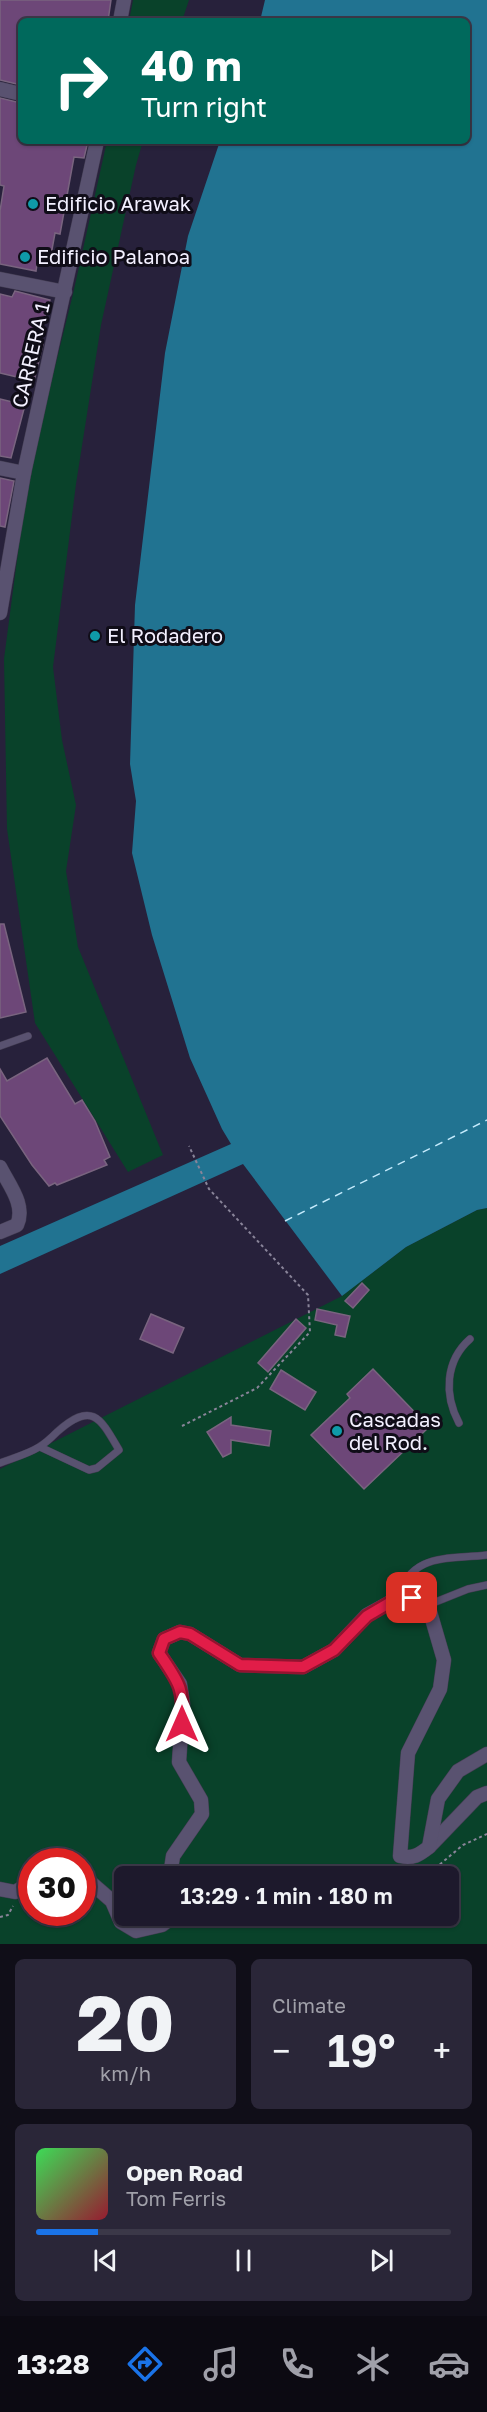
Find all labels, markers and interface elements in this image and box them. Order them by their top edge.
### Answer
text: 40 m [141,40,242,90]
icon: right [42,42,120,120]
text: Turn right [141,91,267,123]
place label: Edificio Arawak [45,191,191,215]
marker: Edificio Arawak [26,197,40,211]
place label: Edificio Palanoa [37,244,190,268]
marker: Edificio Palanoa [18,250,32,264]
street label: CARRERA 1 [6,299,54,410]
place label: El Rodadero [107,623,223,647]
marker: El Rodadero [88,629,102,643]
place label: Cascadas del Rod. [349,1407,441,1454]
marker: Cascadas del Rod. [330,1424,344,1438]
pin [386,1572,437,1623]
icon: arrive [395,1581,428,1614]
position arrow [150,1692,214,1756]
speed limit sign: 30 [18,1848,96,1926]
text: 13:29 · 1 min · 180 m [180,1882,393,1909]
text: 20 [76,1975,175,2068]
text: Climate [272,1993,346,2017]
text: 19° [327,2023,396,2077]
text: − [272,2031,290,2070]
text: + [433,2031,451,2070]
text: km/h [100,2061,151,2085]
text: Open Road [126,2159,243,2186]
text: Tom Ferris [126,2186,226,2210]
icon: previous [89,2244,122,2277]
icon: pause [227,2244,260,2277]
icon: next [365,2244,398,2277]
icon: directions [124,2343,166,2385]
icon: music [200,2343,242,2385]
icon: phone [276,2343,318,2385]
icon: climate [352,2343,394,2385]
icon: car [428,2343,470,2385]
text: 13:28 [17,2348,90,2380]

